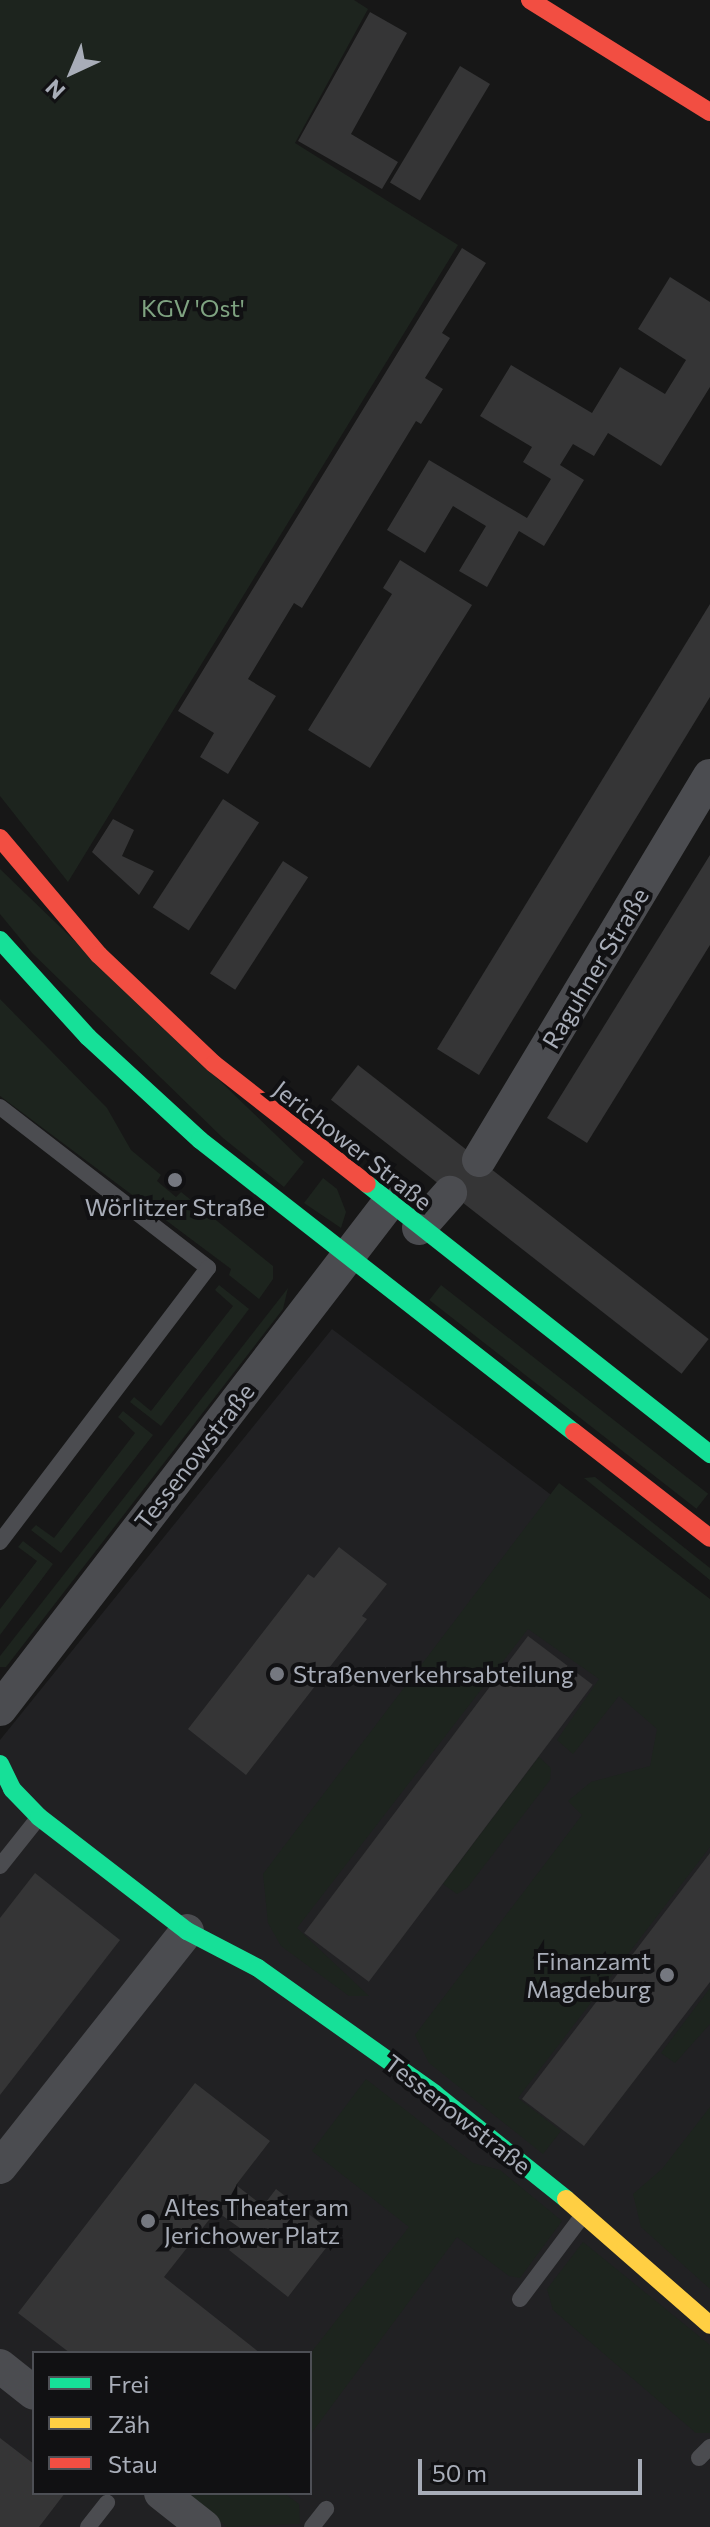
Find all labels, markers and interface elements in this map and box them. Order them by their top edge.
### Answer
north arrow [32,32,112,112]
text: N [40,74,70,105]
park label: KGV 'Ost' [141,294,245,322]
street label: Raguhner Straße [536,883,654,1053]
street label: Jerichower Straße [268,1074,438,1216]
marker: Wörlitzer Straße [166,1171,184,1189]
place label: Wörlitzer Straße [85,1193,265,1221]
street label: Tessenowstraße [128,1377,260,1535]
place label: Straßenverkehrsabteilung [293,1660,574,1688]
marker: Straßenverkehrsabteilung [268,1665,286,1683]
place label: Finanzamt Magdeburg [526,1947,651,2003]
marker: Finanzamt Magdeburg [658,1966,676,1984]
street label: Tessenowstraße [379,2048,537,2180]
place label: Altes Theater am Jerichower Platz [164,2193,349,2249]
marker: Altes Theater am Jerichower Platz [139,2212,157,2230]
legend [32,2351,312,2495]
text: Frei [108,2369,149,2398]
text: Zäh [108,2409,150,2438]
scale bar [422,2443,646,2493]
text: Stau [108,2449,158,2478]
text: 50 m [432,2458,487,2487]

